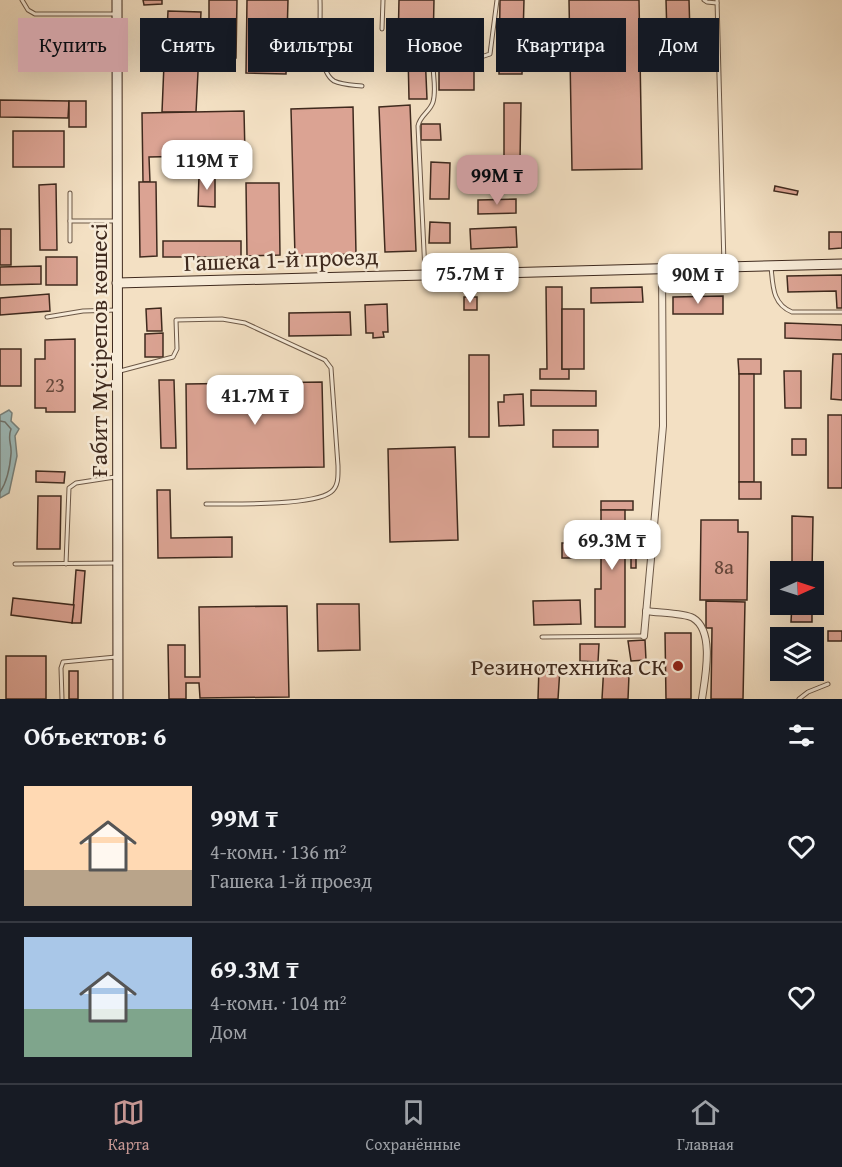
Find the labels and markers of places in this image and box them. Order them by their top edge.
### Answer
pin: 119M ₸ [158,140,256,191]
pin: 99M ₸ [455,155,539,206]
pin: 75.7M ₸ [415,253,525,304]
pin: 90M ₸ [656,254,740,305]
pin: 41.7M ₸ [200,375,310,426]
pin: 69.3M ₸ [557,520,667,571]
place label: Резинотехника СК [471,649,666,684]
marker: Резинотехника СК [671,659,685,673]

